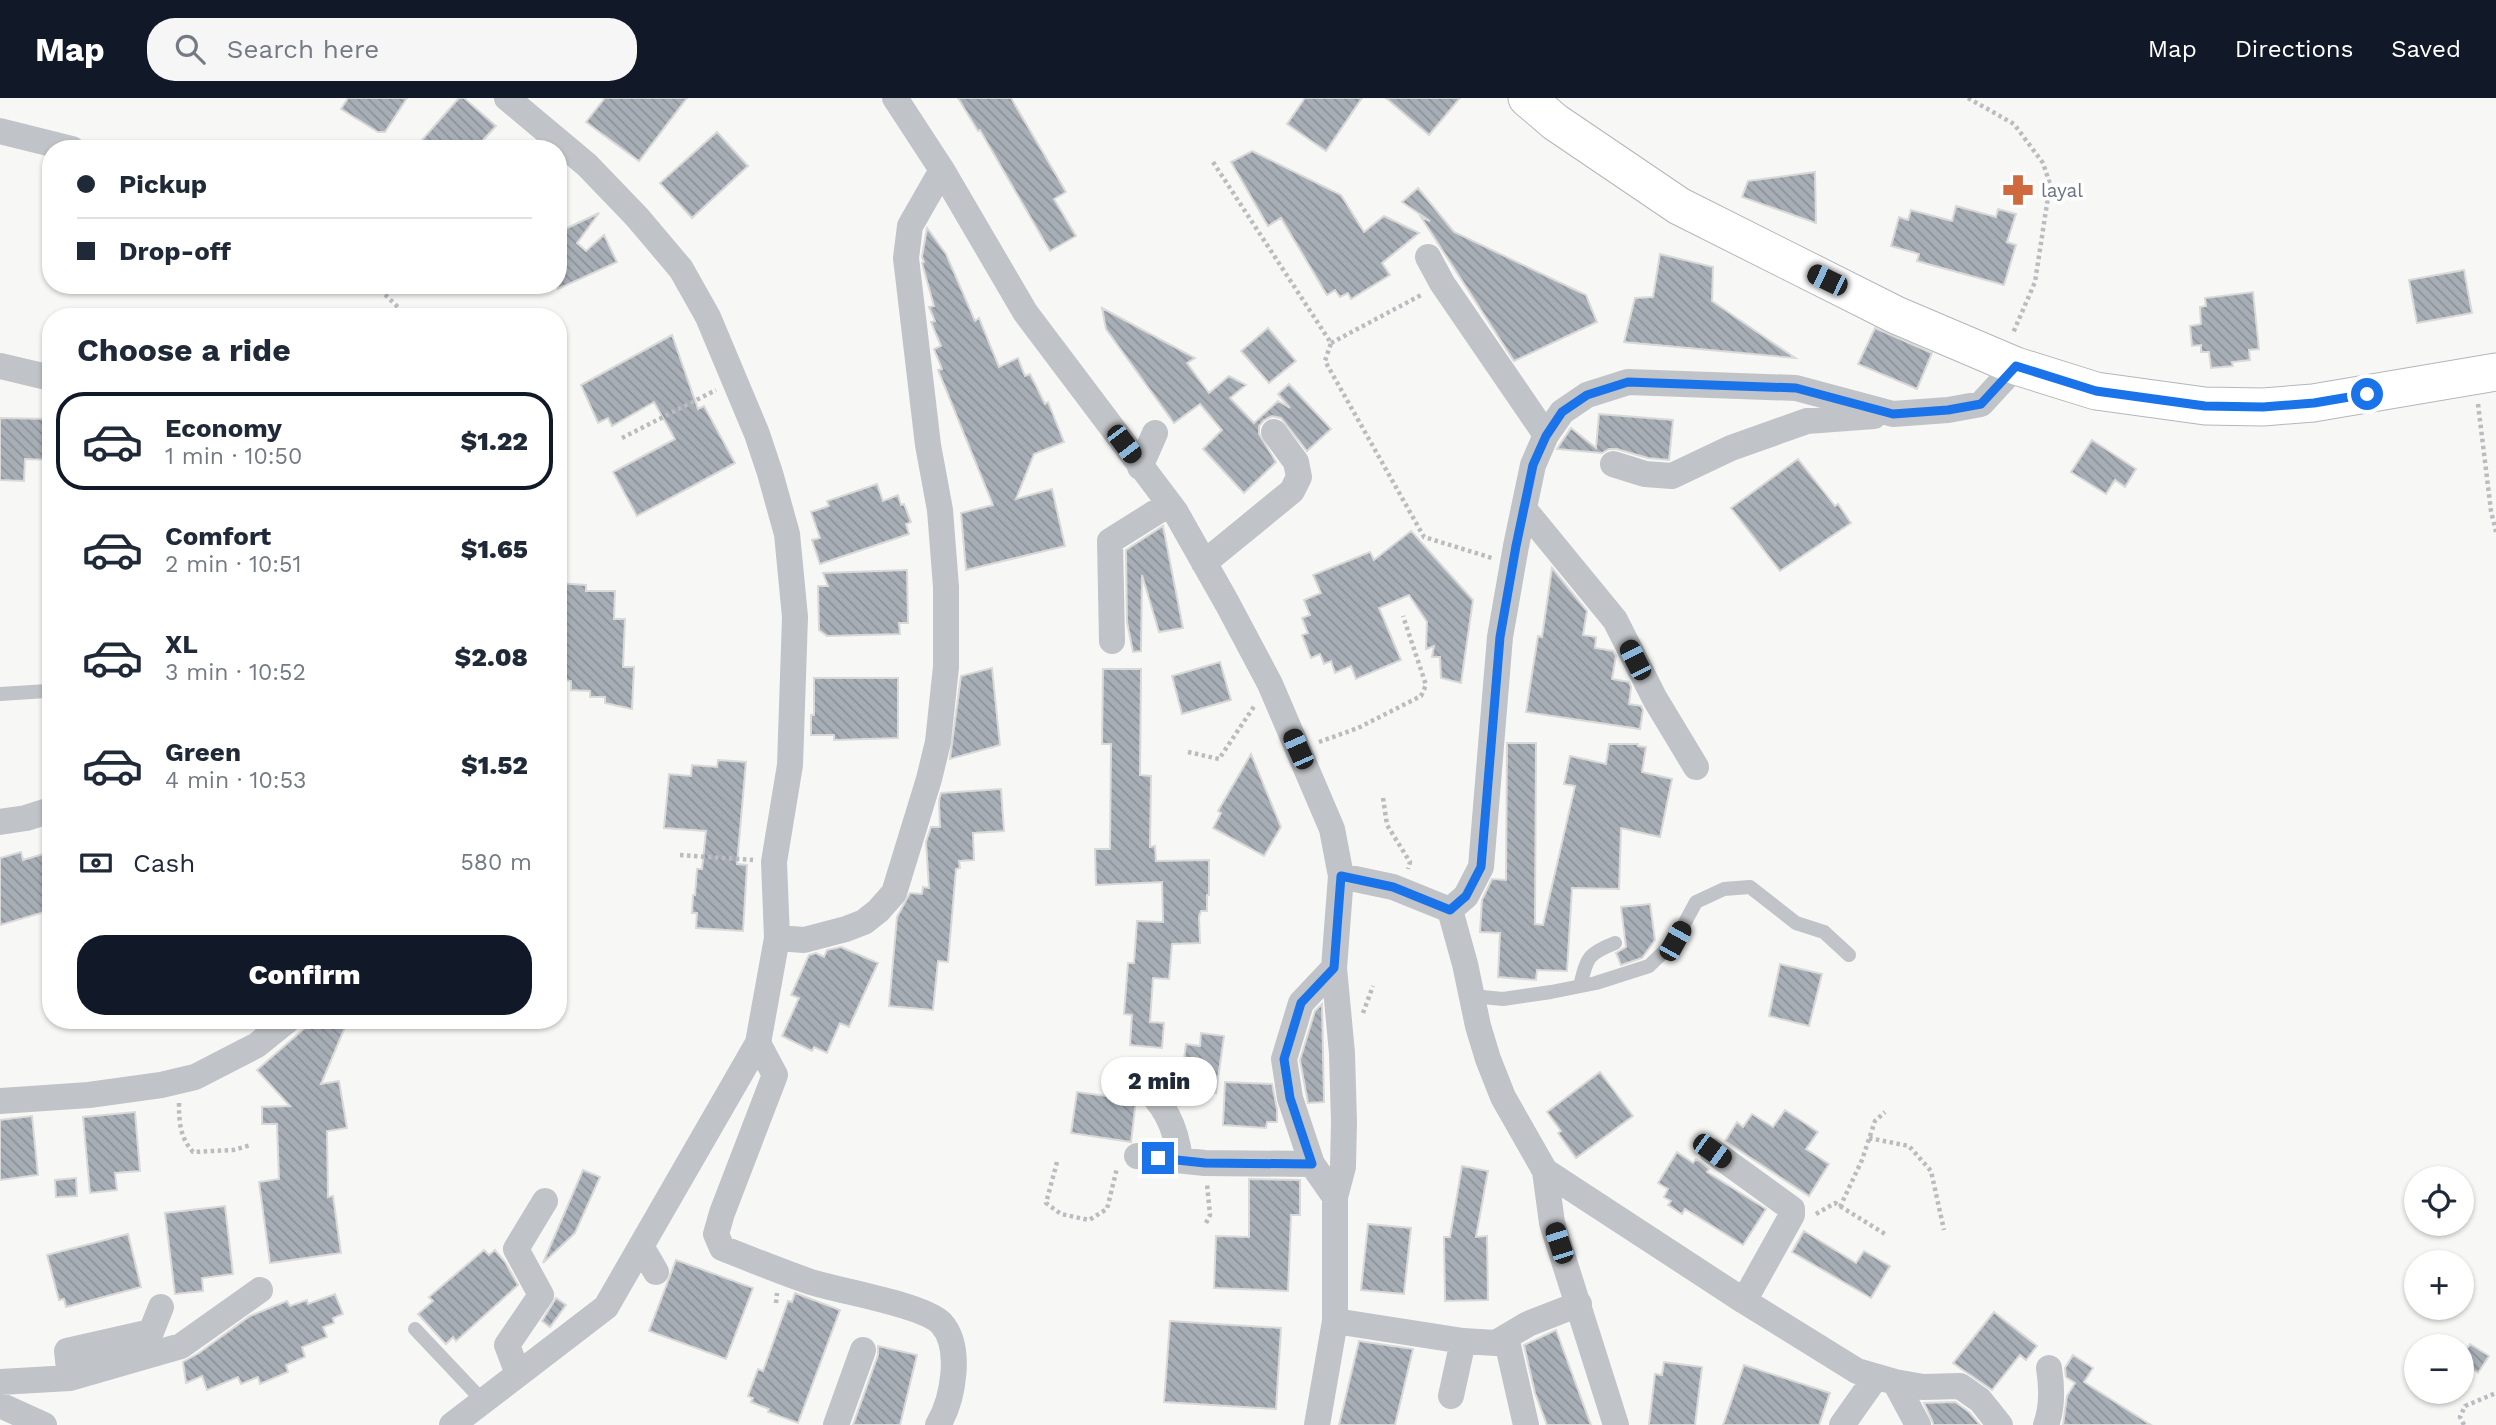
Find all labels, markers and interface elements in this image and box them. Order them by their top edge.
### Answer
search box [147,18,637,81]
text: Map [35,30,105,69]
icon: search [171,30,209,68]
text: Search here [227,34,379,64]
text: Map [2148,35,2197,63]
text: Directions [2235,35,2353,63]
text: Saved [2391,35,2461,63]
text: Pickup [119,169,207,199]
pharmacy icon: layal [2001,173,2035,207]
place label: layal [2041,179,2083,202]
text: Drop-off [119,236,231,266]
car [1804,261,1851,299]
text: Choose a ride [77,331,291,369]
route start [2351,378,2383,410]
icon: car [81,410,144,473]
text: Economy [165,413,282,443]
car [1103,421,1146,467]
text: $1.22 [461,426,528,456]
text: 1 min · 10:50 [165,443,302,470]
icon: car [81,518,144,581]
text: Comfort [165,521,271,551]
text: $1.65 [461,534,528,564]
text: 2 min · 10:51 [165,551,301,578]
icon: car [81,626,144,689]
text: XL [165,629,198,659]
car [1617,637,1654,683]
text: $2.08 [455,642,528,672]
text: 3 min · 10:52 [165,659,306,686]
car [1280,726,1317,772]
icon: car [81,734,144,797]
text: Green [165,737,241,767]
text: $1.52 [461,750,528,780]
text: 4 min · 10:53 [165,767,306,794]
icon: cash [77,844,115,882]
text: Cash [133,848,195,878]
text: 580 m [460,849,532,876]
car [1656,918,1695,964]
button: Confirm [77,935,532,1015]
callout: 2 min [1100,1056,1216,1105]
text: 2 min [1128,1068,1190,1095]
car [1689,1130,1736,1172]
route end [1142,1142,1174,1174]
map controls [2404,1166,2474,1404]
button: locate [2404,1166,2474,1236]
car [1543,1220,1576,1266]
button: + [2404,1250,2474,1320]
button: − [2404,1334,2474,1404]

